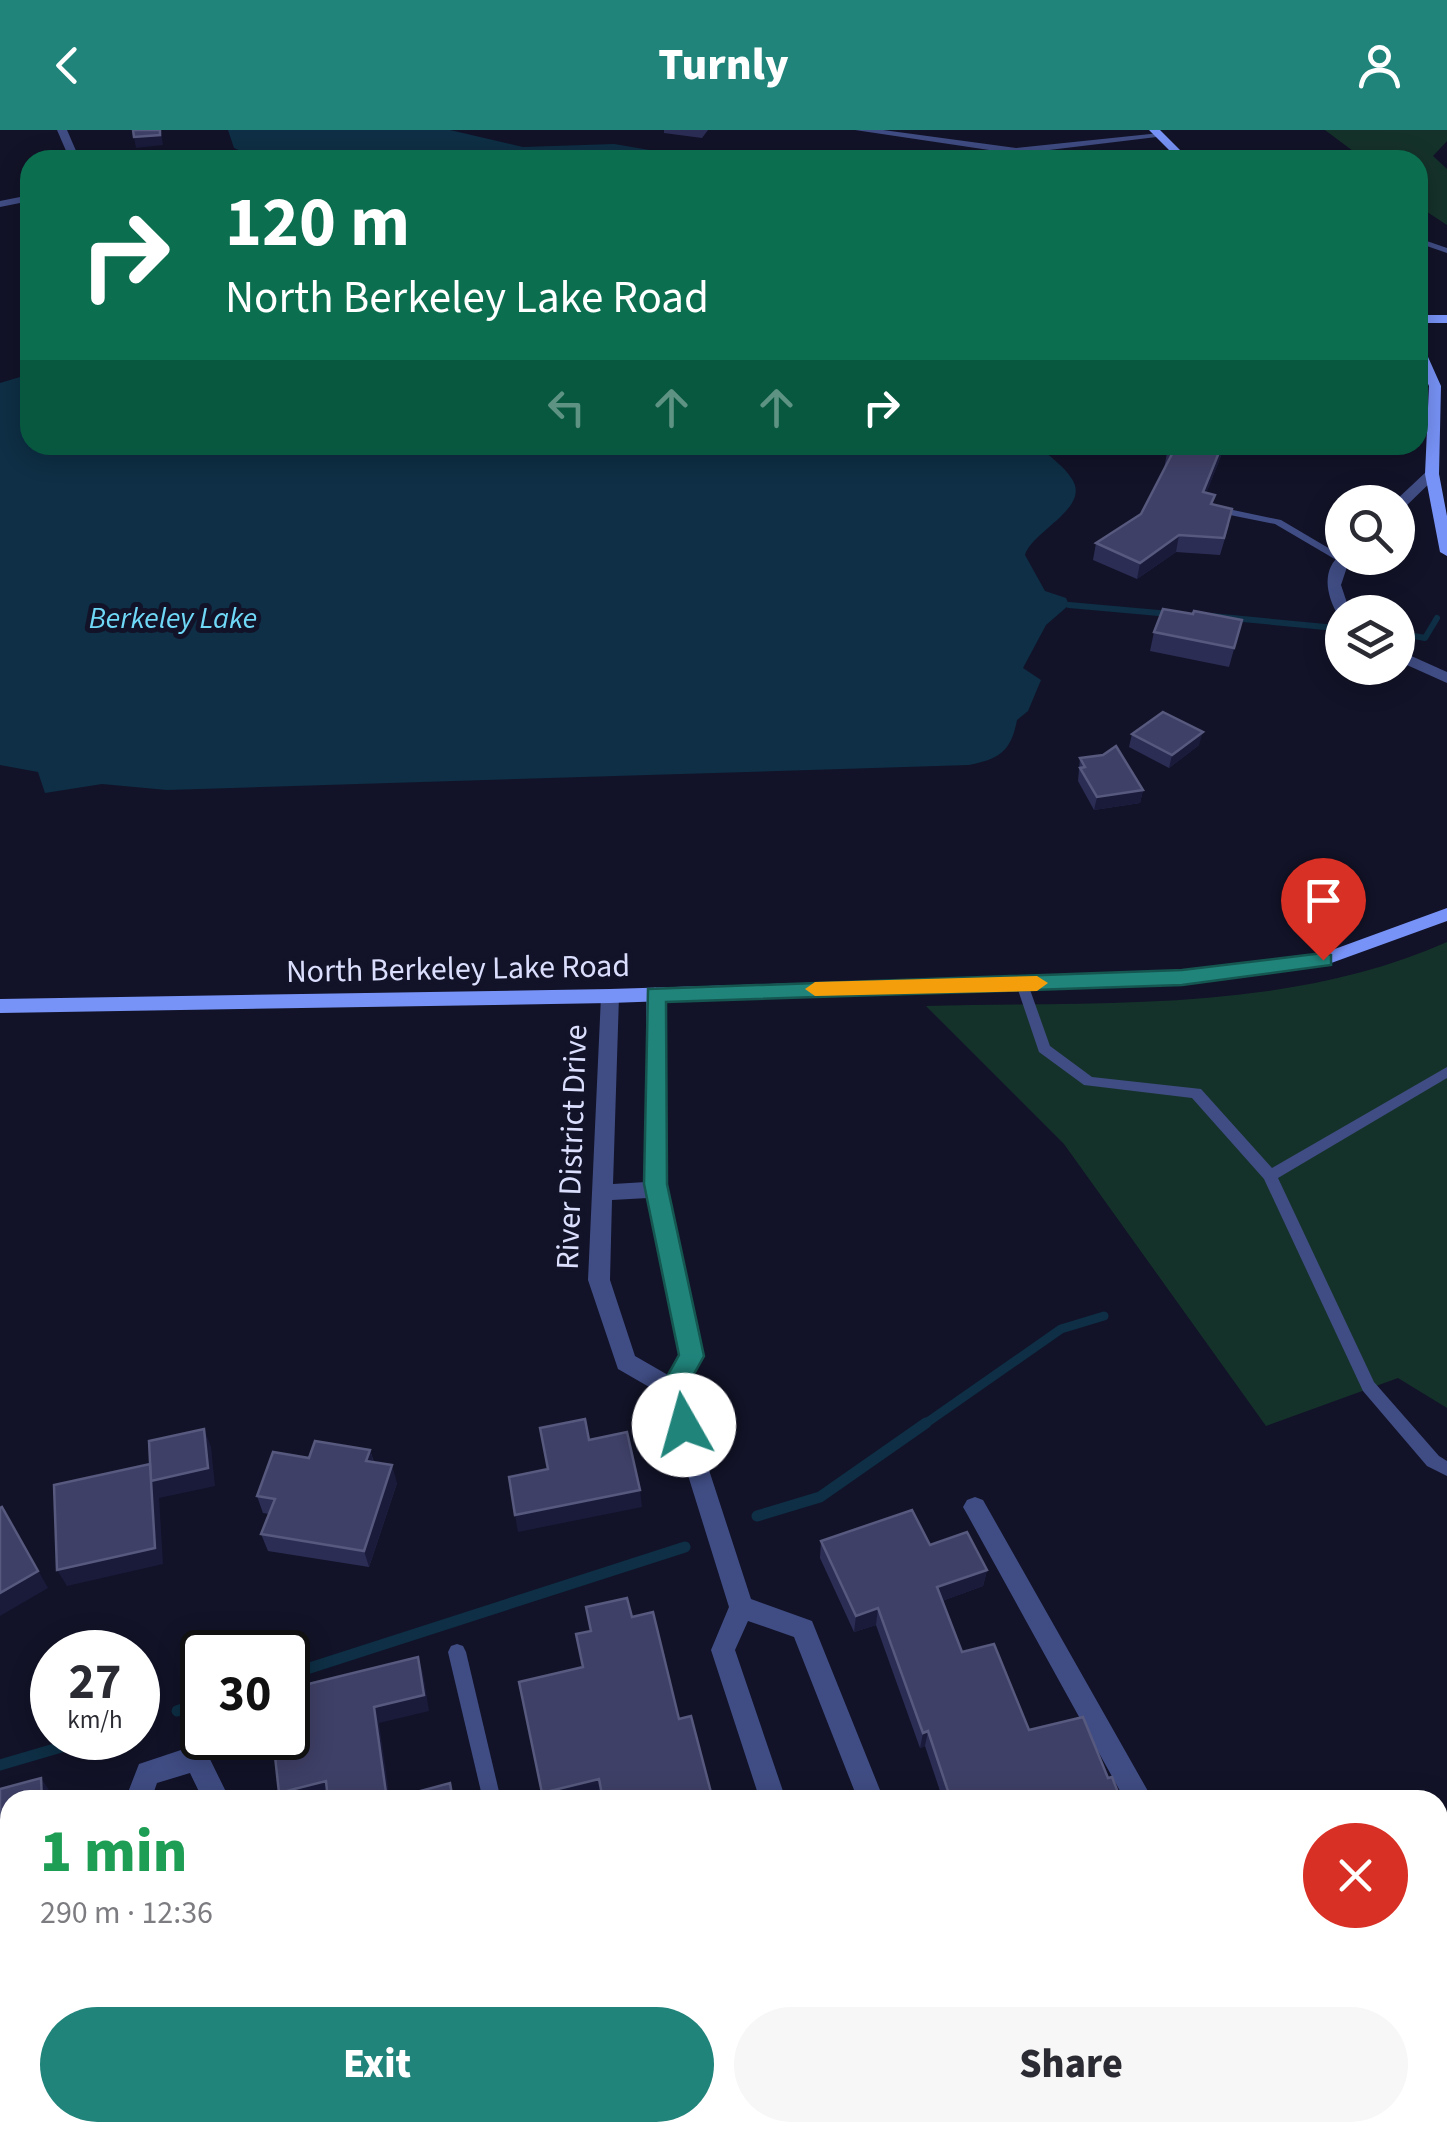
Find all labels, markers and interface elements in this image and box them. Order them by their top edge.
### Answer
text: Turnly [658,33,789,97]
icon: back [40,38,95,93]
icon: person [1352,38,1407,93]
text: 120 m [225,173,410,273]
icon: right [60,190,190,320]
text: North Berkeley Lake Road [225,266,709,330]
icon: left [539,380,594,435]
icon: ahead [644,380,699,435]
icon: ahead [749,380,804,435]
icon: right [854,380,909,435]
map controls [1325,485,1415,685]
button: search [1325,485,1415,575]
button: layers [1325,595,1415,685]
water label: Berkeley Lake [89,597,257,640]
pin [1281,858,1366,961]
icon: arrive [1296,873,1351,928]
street label: North Berkeley Lake Road [286,943,630,995]
street label: River District Drive [545,1024,599,1270]
position arrow [632,1373,736,1477]
speed limit sign: 30 [180,1630,310,1760]
text: 27 [69,1647,121,1718]
text: km/h [67,1702,123,1738]
text: 1 min [40,1810,187,1895]
button: close [1303,1823,1408,1928]
text: 290 m · 12:36 [40,1890,213,1936]
button: Exit [40,2007,714,2122]
button: Share [734,2007,1408,2122]

